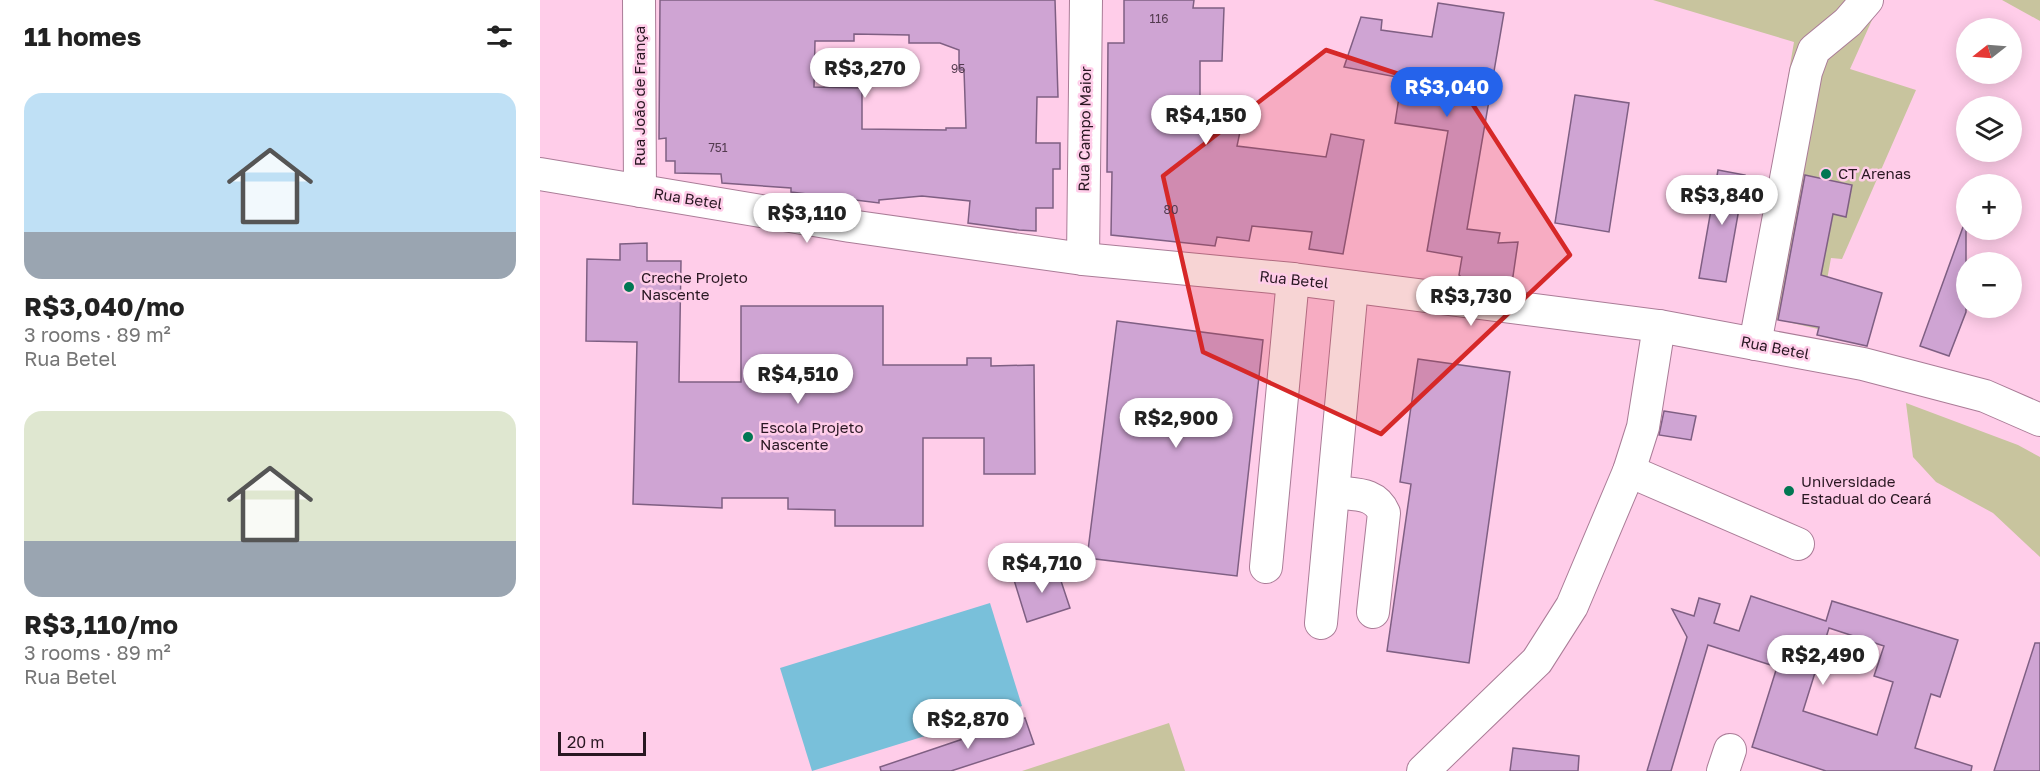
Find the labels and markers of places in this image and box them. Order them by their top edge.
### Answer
pin: R$3,270 [810,48,920,99]
pin: R$3,040 [1392,67,1502,118]
pin: R$4,150 [1151,95,1261,146]
place label: CT Arenas [1838,164,1911,182]
marker: CT Arenas [1819,167,1833,181]
pin: R$3,840 [1667,175,1777,226]
pin: R$3,110 [752,193,862,244]
place label: Creche Projeto Nascente [641,268,748,303]
pin: R$3,730 [1416,276,1526,327]
marker: Creche Projeto Nascente [622,280,636,294]
pin: R$4,510 [743,354,853,405]
pin: R$2,900 [1121,398,1231,449]
place label: Escola Projeto Nascente [760,418,864,453]
marker: Escola Projeto Nascente [741,430,755,444]
place label: Universidade Estadual do Ceará [1801,472,1931,507]
marker: Universidade Estadual do Ceará [1782,484,1796,498]
pin: R$4,710 [987,543,1097,594]
pin: R$2,490 [1768,635,1878,686]
pin: R$2,870 [913,699,1023,750]

